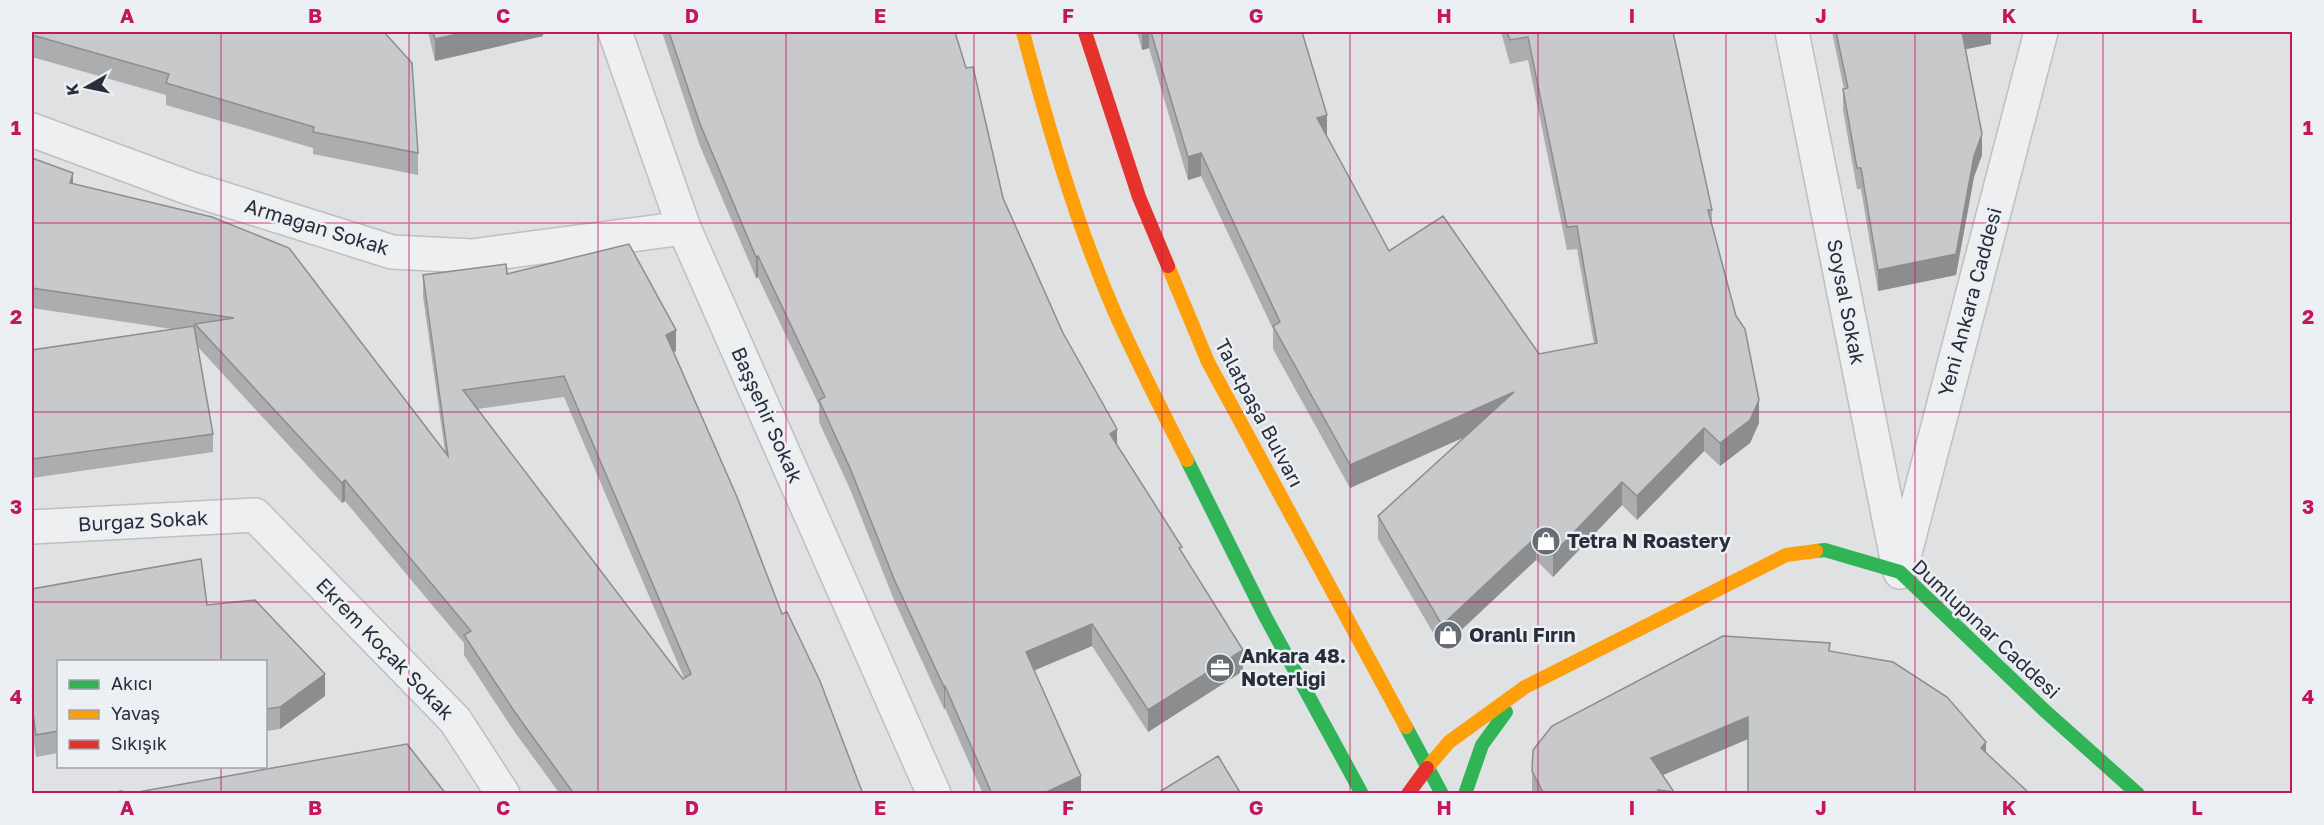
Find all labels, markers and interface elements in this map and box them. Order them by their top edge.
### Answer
text: A [120,3,134,27]
text: B [308,3,322,27]
text: C [496,3,510,27]
text: D [685,3,699,27]
text: E [874,3,886,27]
text: F [1062,3,1074,27]
text: G [1249,3,1263,27]
text: H [1436,3,1452,27]
text: I [1629,3,1635,27]
text: J [1815,3,1827,27]
text: K [2002,3,2017,27]
text: L [2191,3,2203,27]
north arrow [57,57,117,117]
text: K [61,82,83,97]
text: 1 [11,115,21,139]
text: 1 [2303,115,2313,139]
street label: Armağan Sokak [242,193,392,259]
street label: Yeni Ankara Caddesi [1932,205,2006,399]
street label: Soysal Sokak [1823,237,1871,367]
text: 2 [10,304,22,328]
text: 2 [2302,304,2314,328]
street label: Talatpaşa Bulvarı [1211,334,1309,491]
street label: Başşehir Sokak [727,343,809,486]
text: 3 [10,494,22,518]
text: 3 [2302,494,2314,518]
street label: Burgaz Sokak [77,505,209,535]
shop icon: Tetra N Roastery [1530,525,1562,557]
place label: Tetra N Roastery [1567,528,1731,552]
street label: Dumlupınar Caddesi [1908,554,2066,703]
street label: Ekrem Koçak Sokak [312,572,460,724]
shop icon: Oranlı Fırın [1432,619,1464,651]
place label: Oranlı Fırın [1469,622,1576,646]
place label: Ankara 48. Noterliği [1241,643,1346,690]
office icon: Ankara 48. Noterliği [1204,652,1236,684]
legend [57,660,267,768]
text: Akıcı [111,672,153,694]
text: 4 [10,684,22,708]
text: 4 [2302,684,2314,708]
text: Yavaş [111,702,160,724]
text: Sıkışık [111,732,167,754]
text: A [120,795,134,819]
text: B [308,795,322,819]
text: C [496,795,510,819]
text: D [685,795,699,819]
text: E [874,795,886,819]
text: F [1062,795,1074,819]
text: G [1249,795,1263,819]
text: H [1436,795,1452,819]
text: I [1629,795,1635,819]
text: J [1815,795,1827,819]
text: K [2002,795,2017,819]
text: L [2191,795,2203,819]

